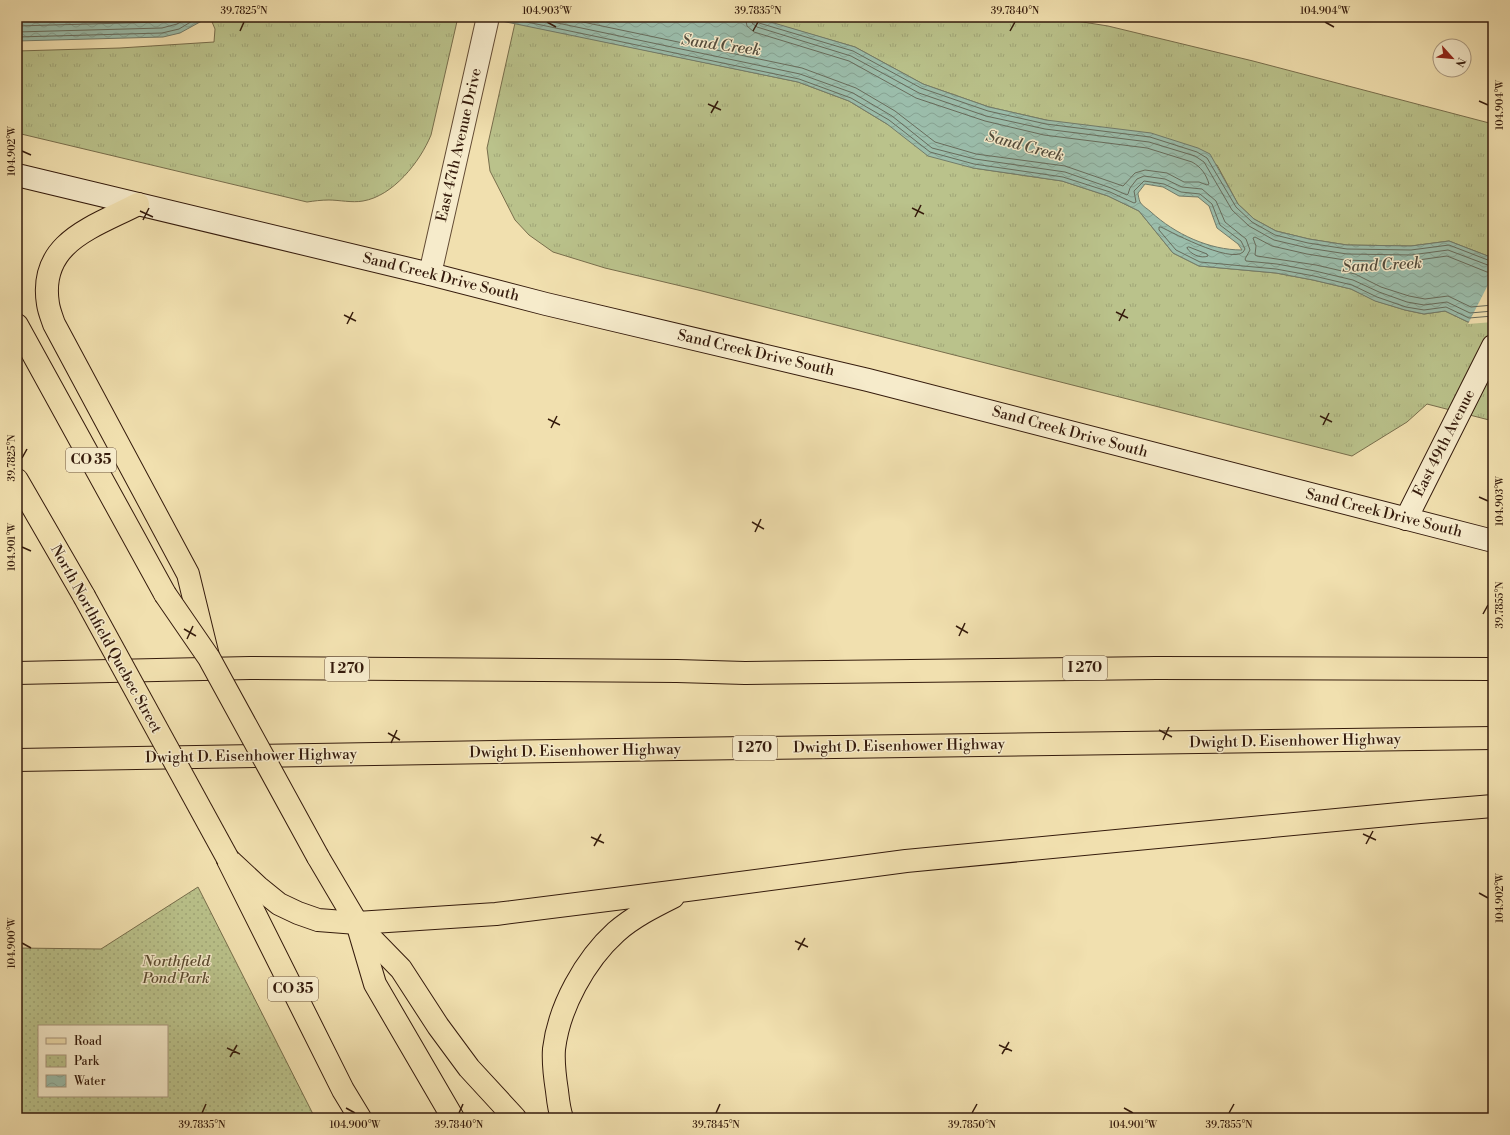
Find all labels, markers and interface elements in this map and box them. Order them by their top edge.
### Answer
text: 39.7825°N [220,5,268,17]
text: 104.903°W [522,5,573,17]
text: 39.7835°N [735,5,782,17]
text: 39.7840°N [991,5,1040,17]
text: 104.904°W [1300,5,1351,17]
water label: Sand Creek [680,30,762,60]
north arrow [1432,38,1472,78]
text: N [1452,55,1468,69]
street label: East 47th Avenue Drive [432,66,486,224]
text: 104.904°W [1494,79,1506,130]
text: 104.902°W [6,125,18,176]
water label: Sand Creek [984,126,1066,166]
street label: Sand Creek Drive South [361,248,521,306]
water label: Sand Creek [1341,253,1423,277]
street label: Sand Creek Drive South [676,326,837,380]
street label: East 49th Avenue [1409,386,1479,500]
street label: Sand Creek Drive South [990,402,1150,462]
text: 39.7825°N [6,434,18,482]
road number: CO 35 [66,448,116,472]
text: 104.903°W [1494,475,1506,526]
street label: Sand Creek Drive South [1304,484,1464,542]
text: 104.901°W [6,522,18,571]
street label: North Northfield Quebec Street [46,541,166,737]
text: 39.7855°N [1494,581,1506,628]
road number: I 270 [1063,656,1107,680]
road number: I 270 [325,657,369,681]
street label: Dwight D. Eisenhower Highway [1189,730,1402,752]
street label: Dwight D. Eisenhower Highway [793,735,1006,757]
road number: I 270 [733,736,777,760]
street label: Dwight D. Eisenhower Highway [469,740,682,762]
street label: Dwight D. Eisenhower Highway [145,745,358,767]
text: 104.902°W [1494,872,1506,923]
text: 104.900°W [6,917,18,968]
park label: Northfield Pond Park [141,952,210,988]
road number: CO 35 [268,977,318,1001]
legend [38,1025,168,1097]
text: Road [74,1034,102,1049]
text: Park [74,1054,100,1069]
text: Water [73,1074,106,1089]
text: 39.7835°N [179,1119,226,1131]
text: 104.900°W [330,1119,381,1131]
text: 39.7840°N [435,1119,484,1131]
text: 39.7845°N [692,1119,740,1131]
text: 39.7850°N [948,1119,997,1131]
text: 104.901°W [1109,1119,1158,1131]
text: 39.7855°N [1206,1119,1253,1131]

